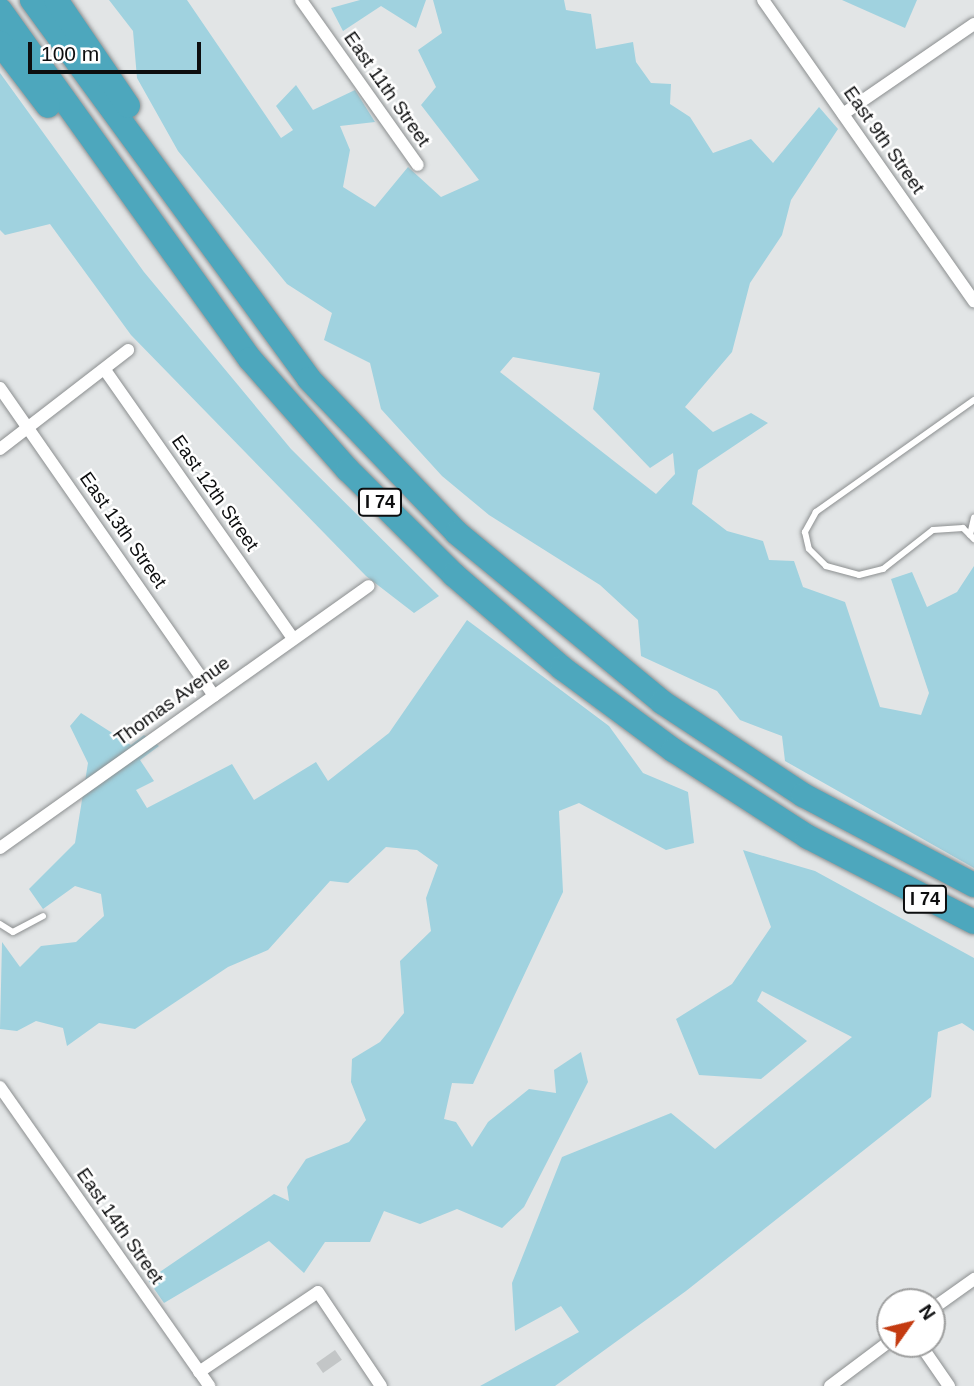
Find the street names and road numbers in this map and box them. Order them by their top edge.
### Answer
street label: East 11th Street [339,27,435,151]
street label: East 9th Street [839,82,929,198]
street label: East 12th Street [167,431,263,555]
street label: East 13th Street [75,468,171,592]
road number: I 74 [357,488,403,516]
street label: Thomas Avenue [109,651,235,751]
road number: I 74 [902,884,948,914]
street label: East 14th Street [72,1164,168,1288]

